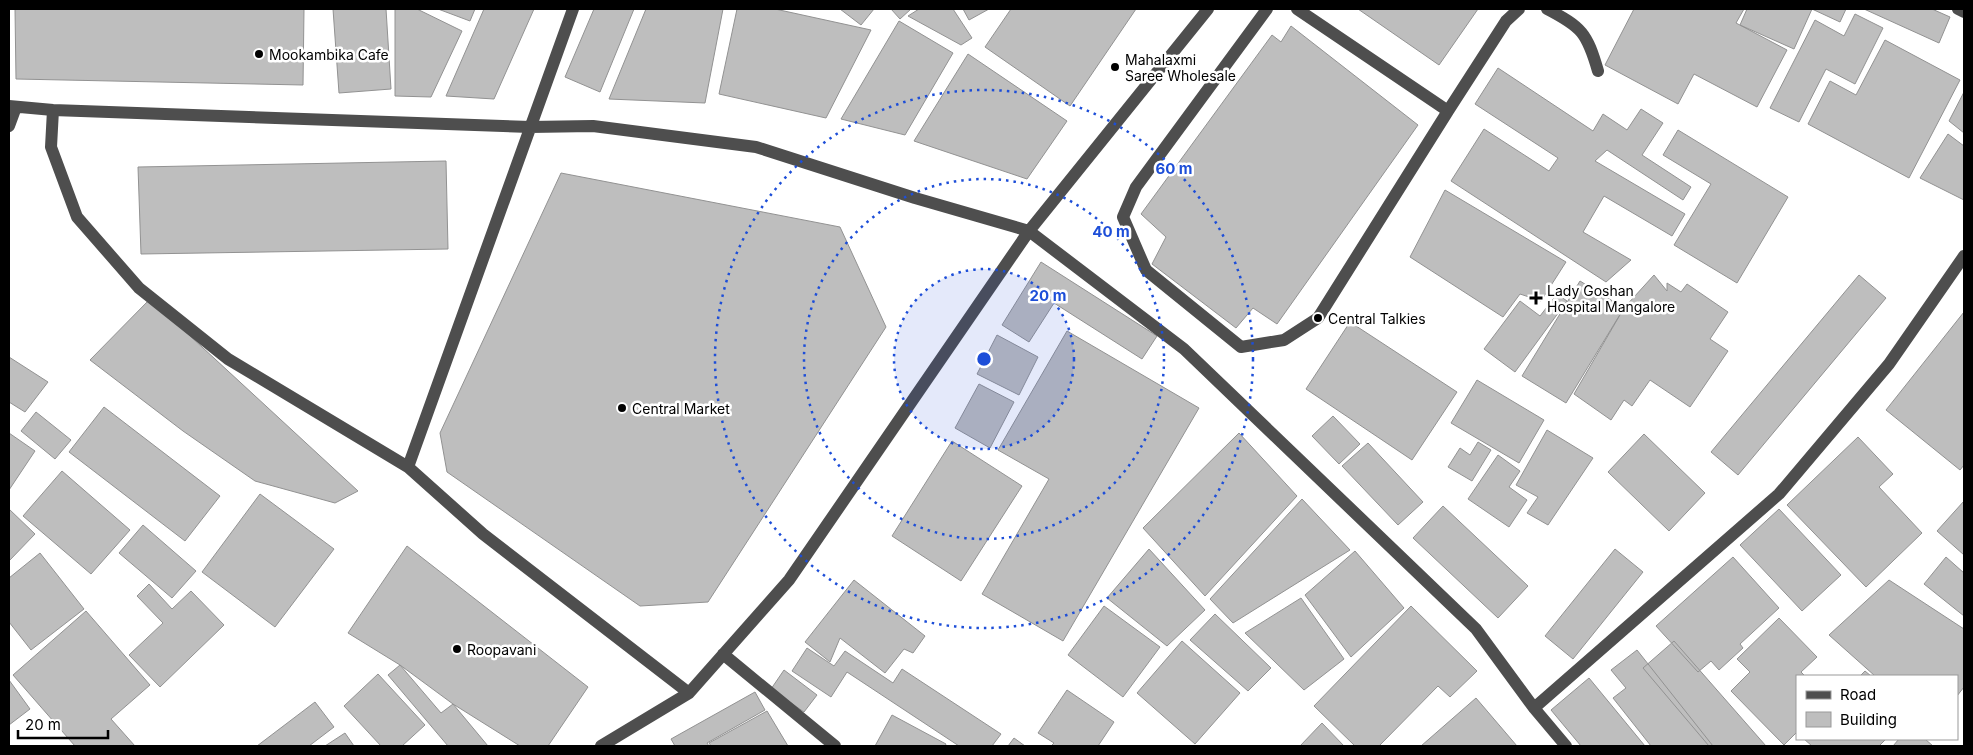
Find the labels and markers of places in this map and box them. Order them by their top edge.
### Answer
place label: Mookambika Cafe [269,46,389,63]
marker: Mookambika Cafe [253,48,265,60]
place label: Mahalaxmi Saree Wholesale [1125,51,1236,84]
marker: Mahalaxmi Saree Wholesale [1109,61,1121,73]
place label: Lady Goshan Hospital Mangalore [1547,282,1675,315]
marker: Lady Goshan Hospital Mangalore [1529,291,1543,305]
place label: Central Talkies [1328,310,1426,327]
marker: Central Talkies [1312,312,1324,324]
centre of rings [975,350,993,368]
place label: Central Market [632,400,730,417]
marker: Central Market [616,402,628,414]
place label: Roopavani [467,641,536,658]
marker: Roopavani [451,643,463,655]

